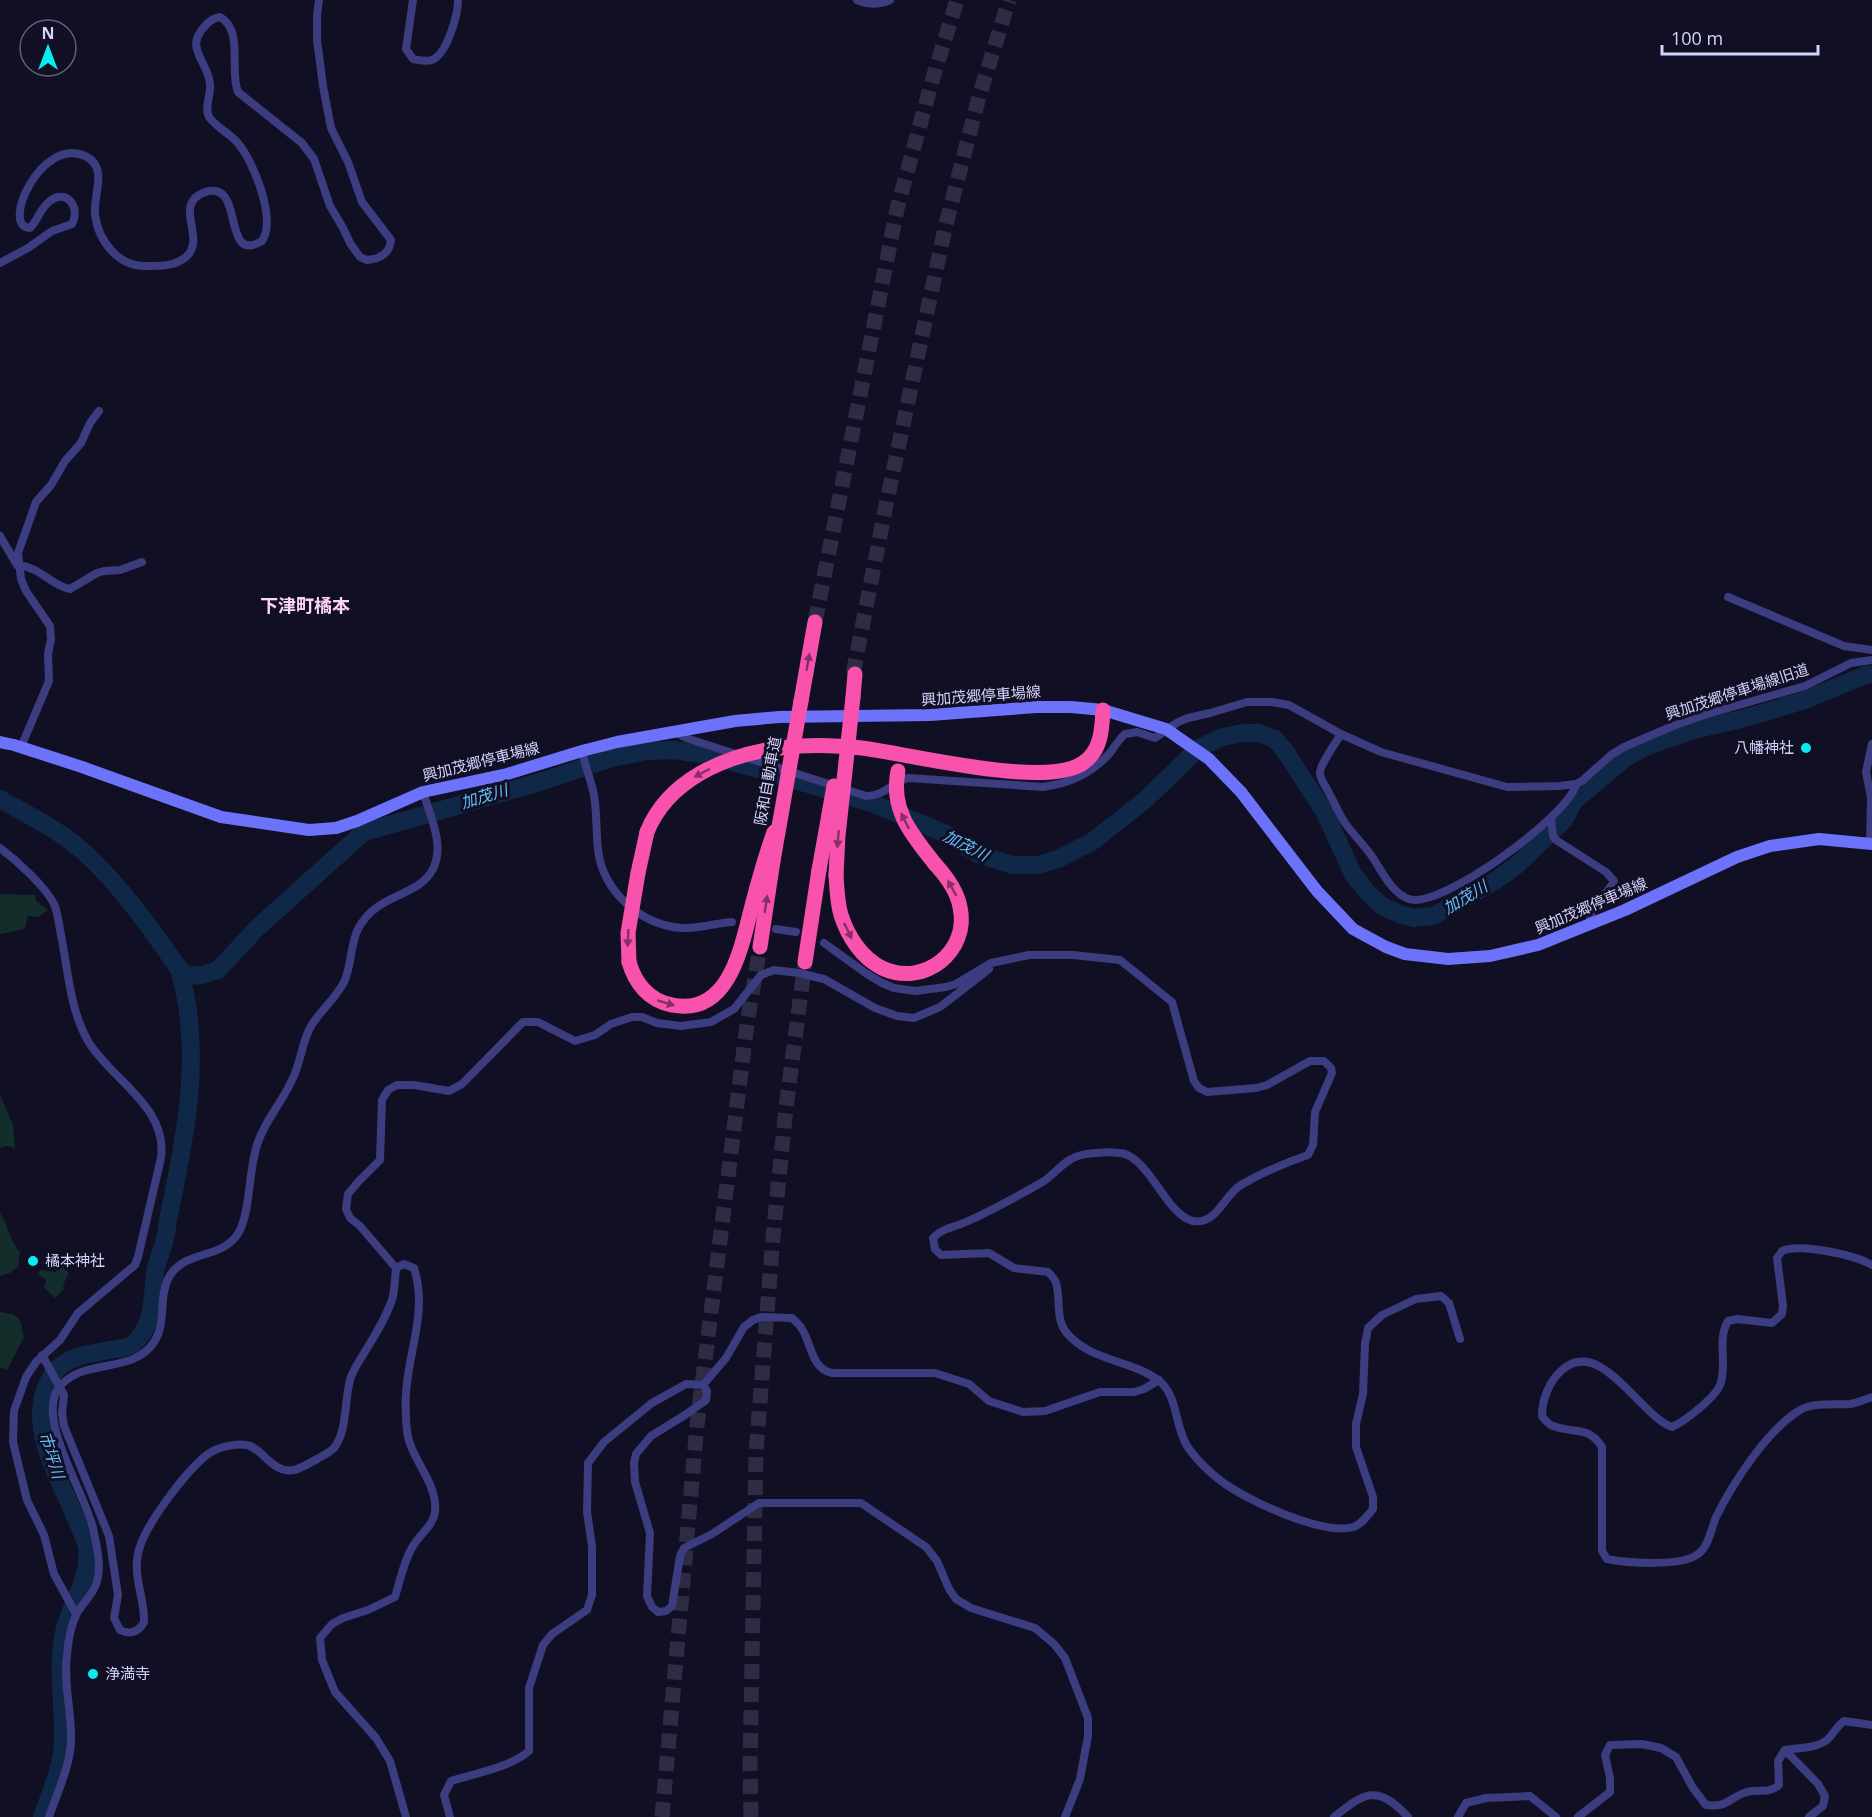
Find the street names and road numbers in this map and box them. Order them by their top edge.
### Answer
street label: 興加茂郷停車場線旧道 [1662,658,1811,724]
street label: 興加茂郷停車場線 [920,681,1041,709]
street label: 阪和自動車道 [749,735,785,827]
street label: 興加茂郷停車場線 [420,737,541,785]
street label: 興加茂郷停車場線 [1531,872,1650,938]

